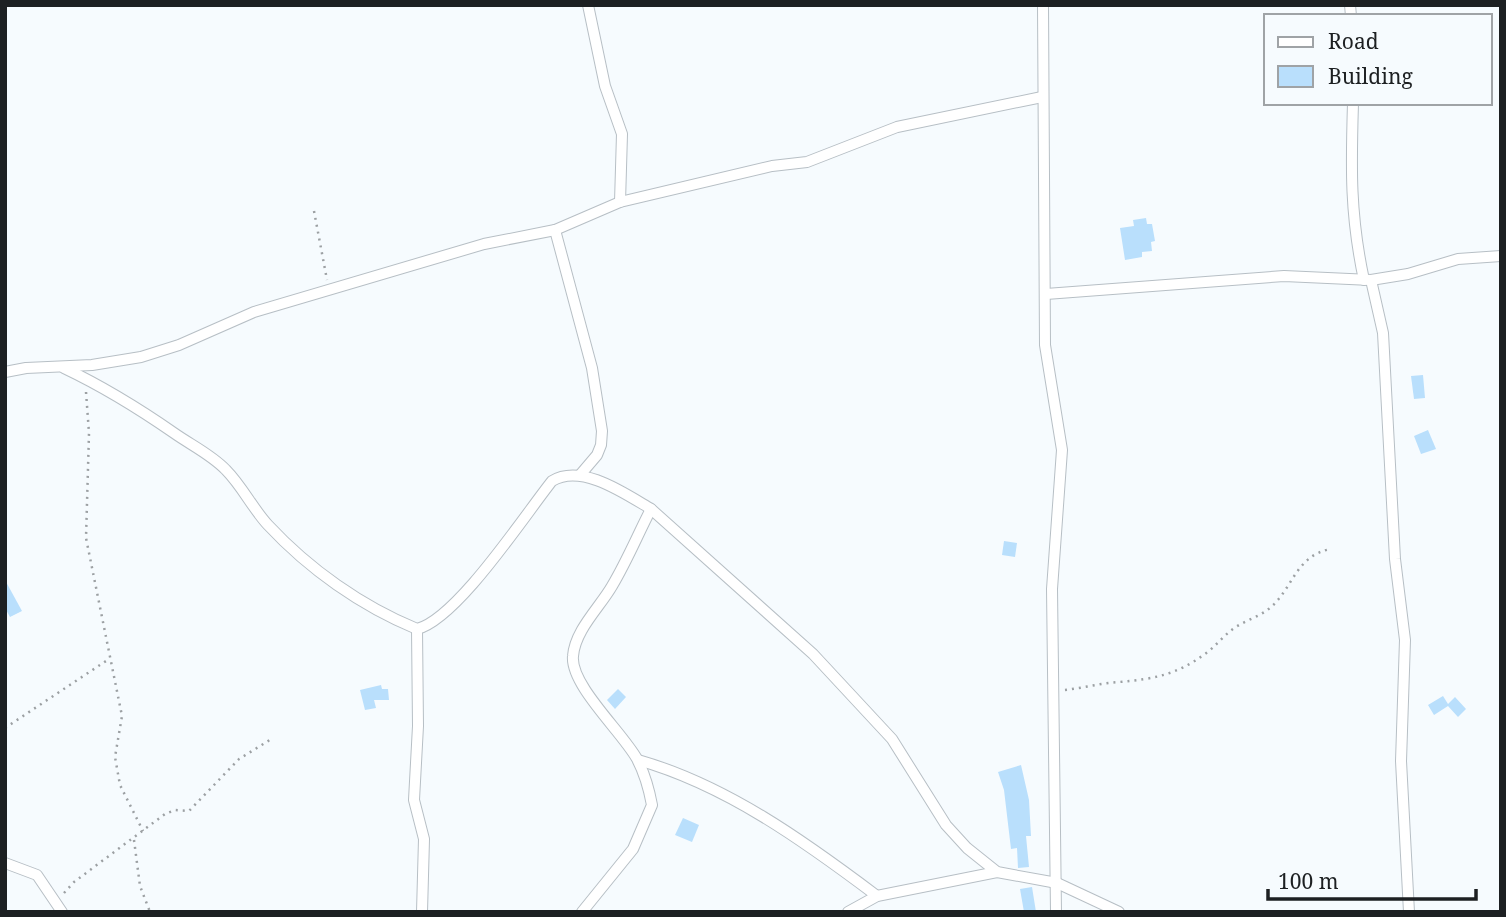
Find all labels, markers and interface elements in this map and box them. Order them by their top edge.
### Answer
legend [1264,14,1492,105]
text: Road [1328,27,1379,55]
text: Building [1328,62,1413,90]
scale bar [1268,858,1476,902]
text: 100 m [1278,867,1339,895]

